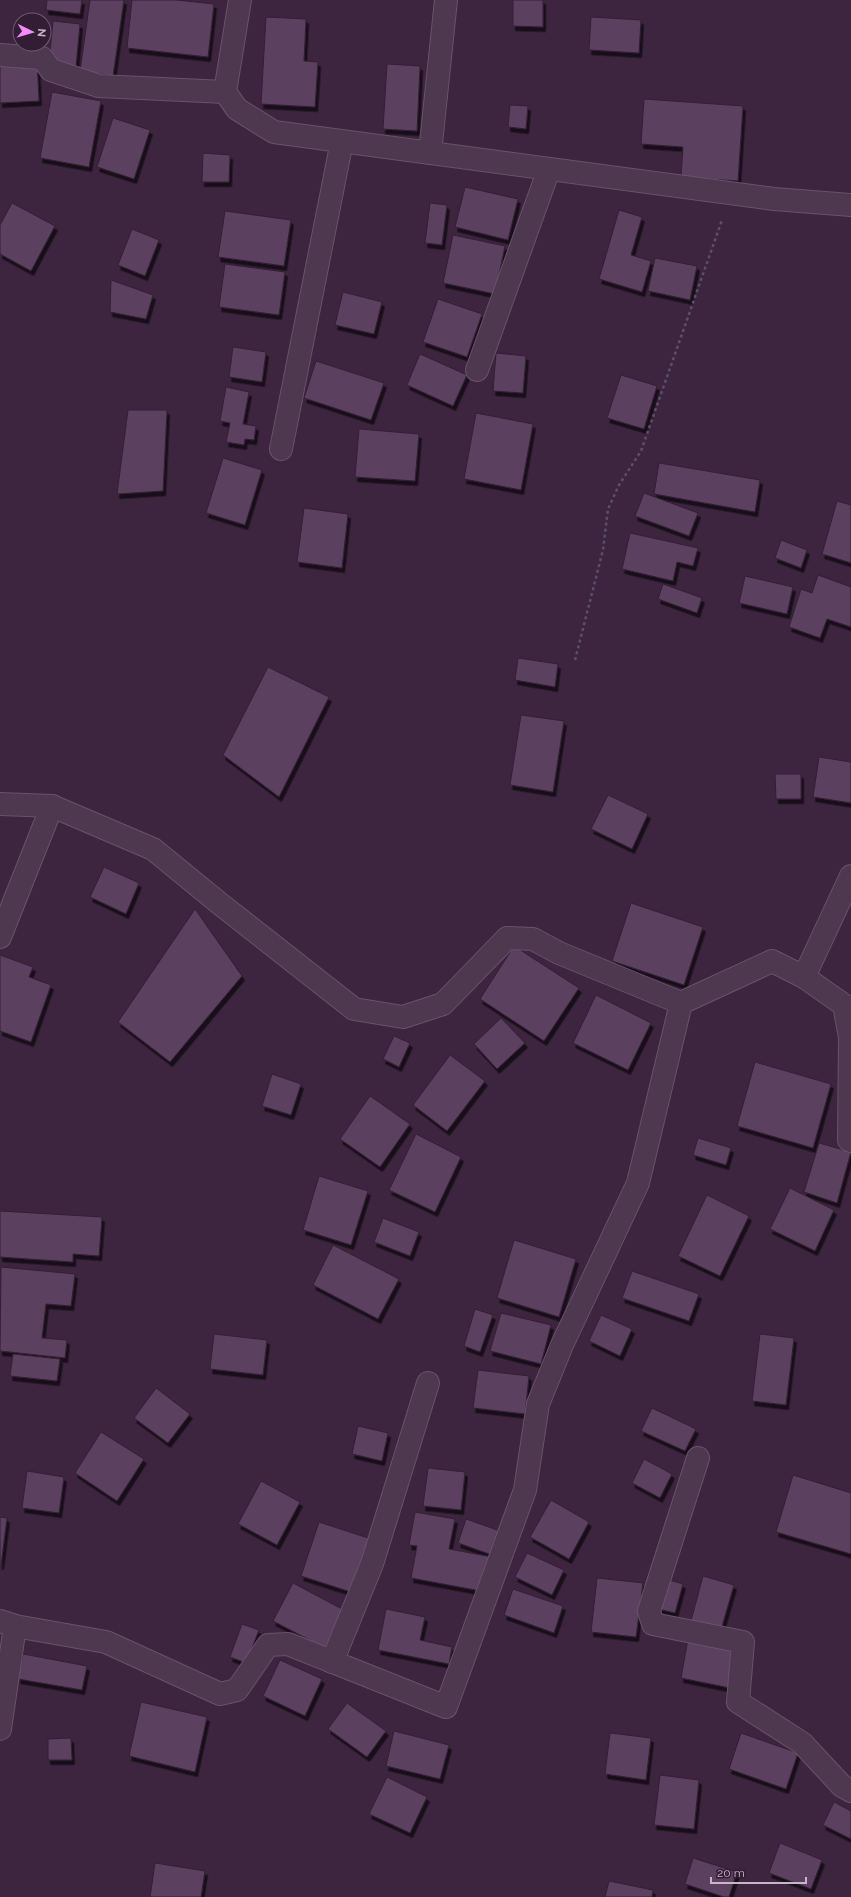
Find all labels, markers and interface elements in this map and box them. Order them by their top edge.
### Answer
north arrow [12,12,52,52]
text: N [35,28,48,38]
scale bar [711,1859,806,1885]
text: 20 m [717,1866,745,1880]

